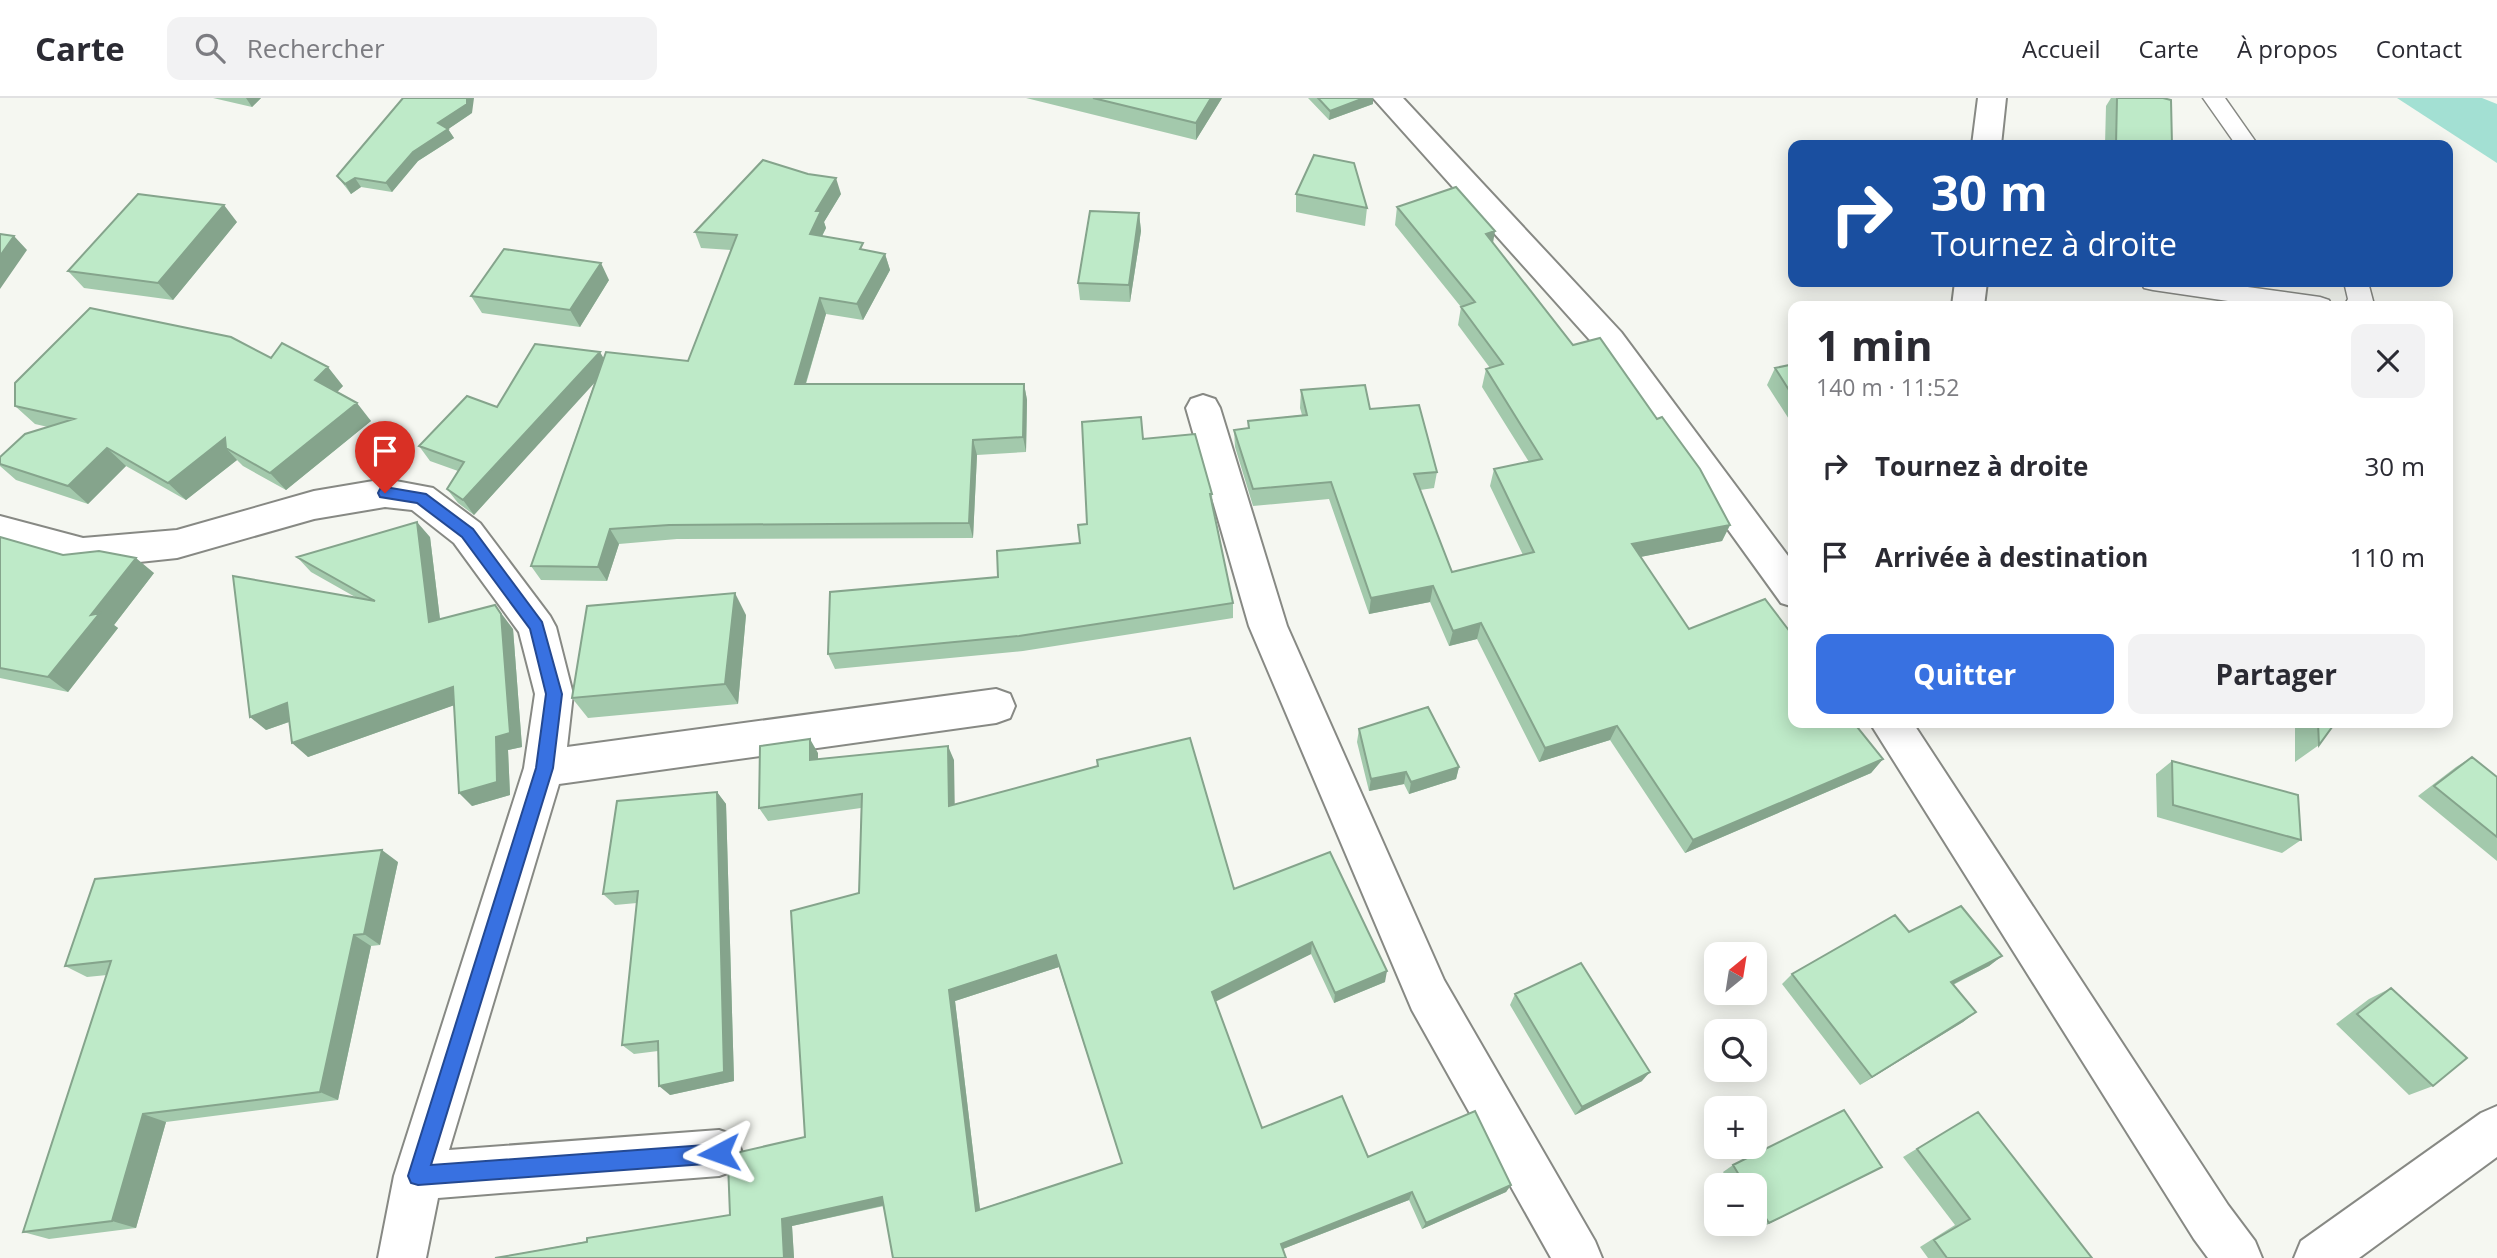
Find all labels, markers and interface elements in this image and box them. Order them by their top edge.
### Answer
search box [167,17,657,80]
text: Carte [35,26,125,71]
icon: search [191,29,229,67]
text: Rechercher [247,30,385,66]
text: Accueil [2022,32,2101,65]
text: Carte [2139,32,2199,65]
text: À propos [2237,32,2338,65]
text: Contact [2376,32,2462,65]
text: 30 m [1931,159,2048,225]
icon: right [1816,168,1907,259]
text: Tournez à droite [1931,222,2177,265]
text: 1 min [1816,316,1933,373]
button: close [2351,324,2425,398]
text: 140 m · 11:52 [1816,371,1959,403]
pin [355,421,415,493]
icon: arrive [366,432,404,470]
icon: right [1816,447,1854,485]
text: Tournez à droite [1875,448,2088,484]
text: 30 m [2364,448,2425,484]
icon: arrive [1816,538,1854,576]
text: Arrivée à destination [1875,539,2148,575]
text: 110 m [2350,539,2425,575]
button: Quitter [1816,634,2114,714]
button: Partager [2128,634,2425,714]
north arrow [1704,942,1768,1004]
map controls [1704,942,1767,1236]
button: search [1704,1019,1767,1082]
button: + [1704,1096,1767,1159]
position arrow [682,1116,756,1190]
button: − [1704,1173,1767,1236]

